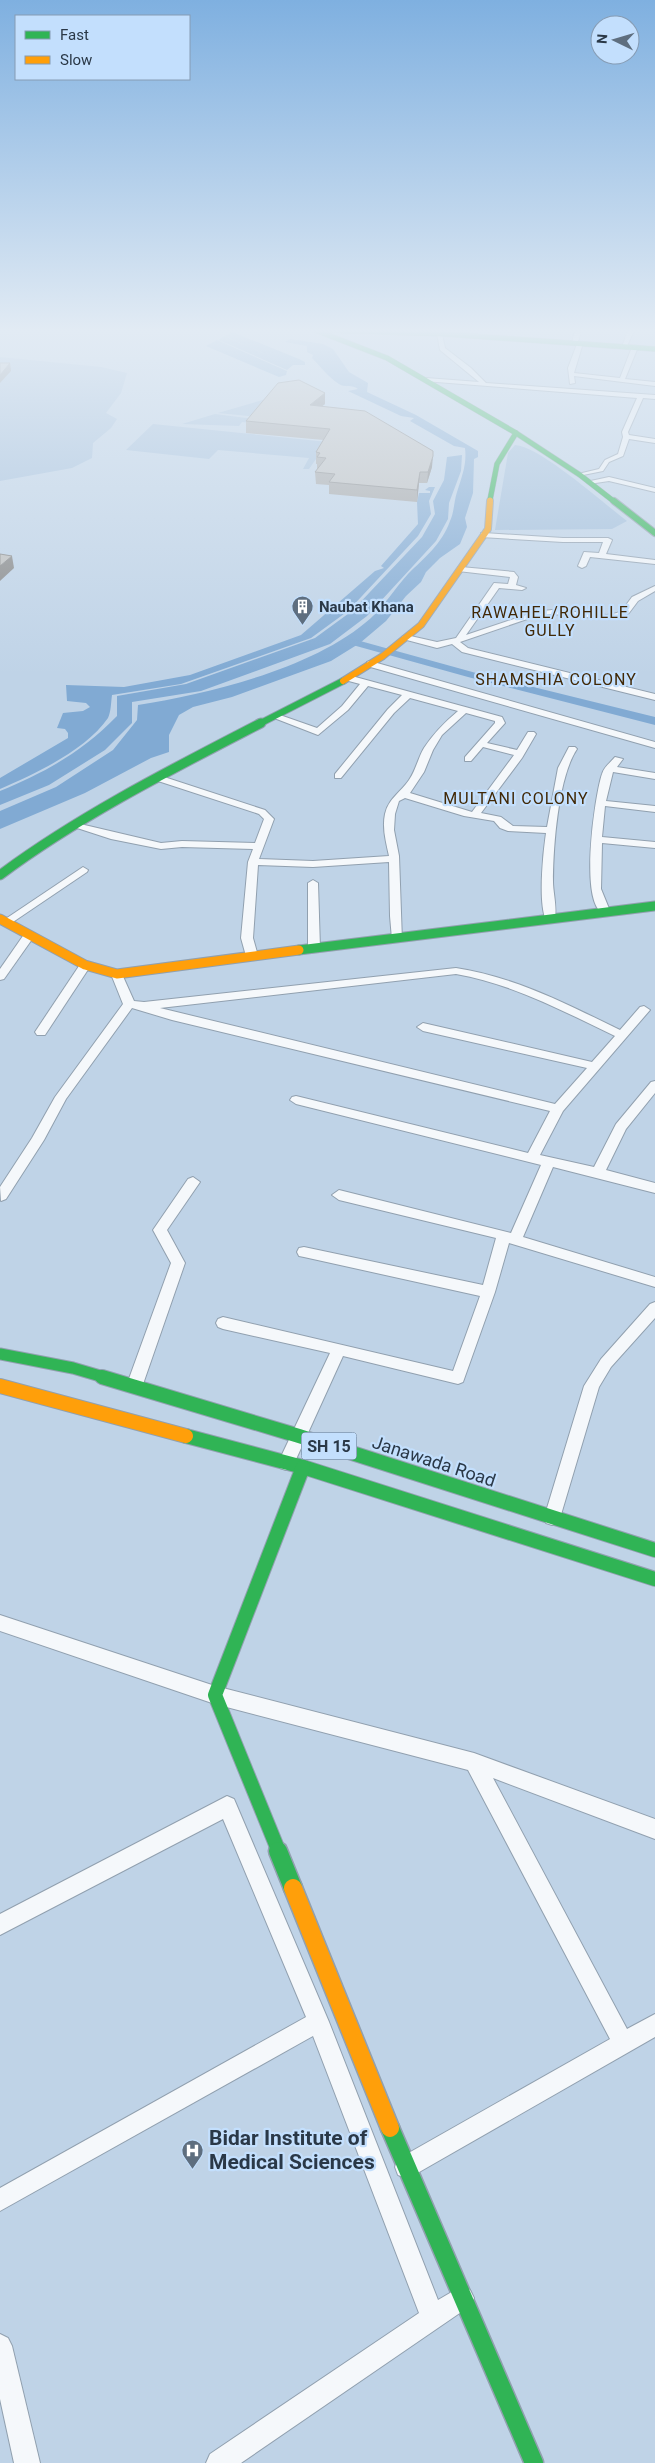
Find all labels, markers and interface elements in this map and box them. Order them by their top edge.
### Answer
legend [15,15,190,80]
north arrow [590,15,640,65]
text: Fast [60,26,89,44]
text: N [594,33,610,44]
text: Slow [60,51,92,69]
building icon: Naubat Khana [291,595,315,626]
place label: Naubat Khana [319,598,414,616]
district label: RAWAHEL/ROHILLE GULLY [471,603,629,640]
district label: SHAMSHIA COLONY [475,670,637,689]
district label: MULTANI COLONY [443,789,589,808]
street label: Janawada Road [370,1431,498,1491]
road number: SH 15 [302,1432,356,1460]
place label: Bidar Institute of Medical Sciences [209,2126,375,2174]
hospital icon: Bidar Institute of Medical Sciences [181,2138,205,2169]

